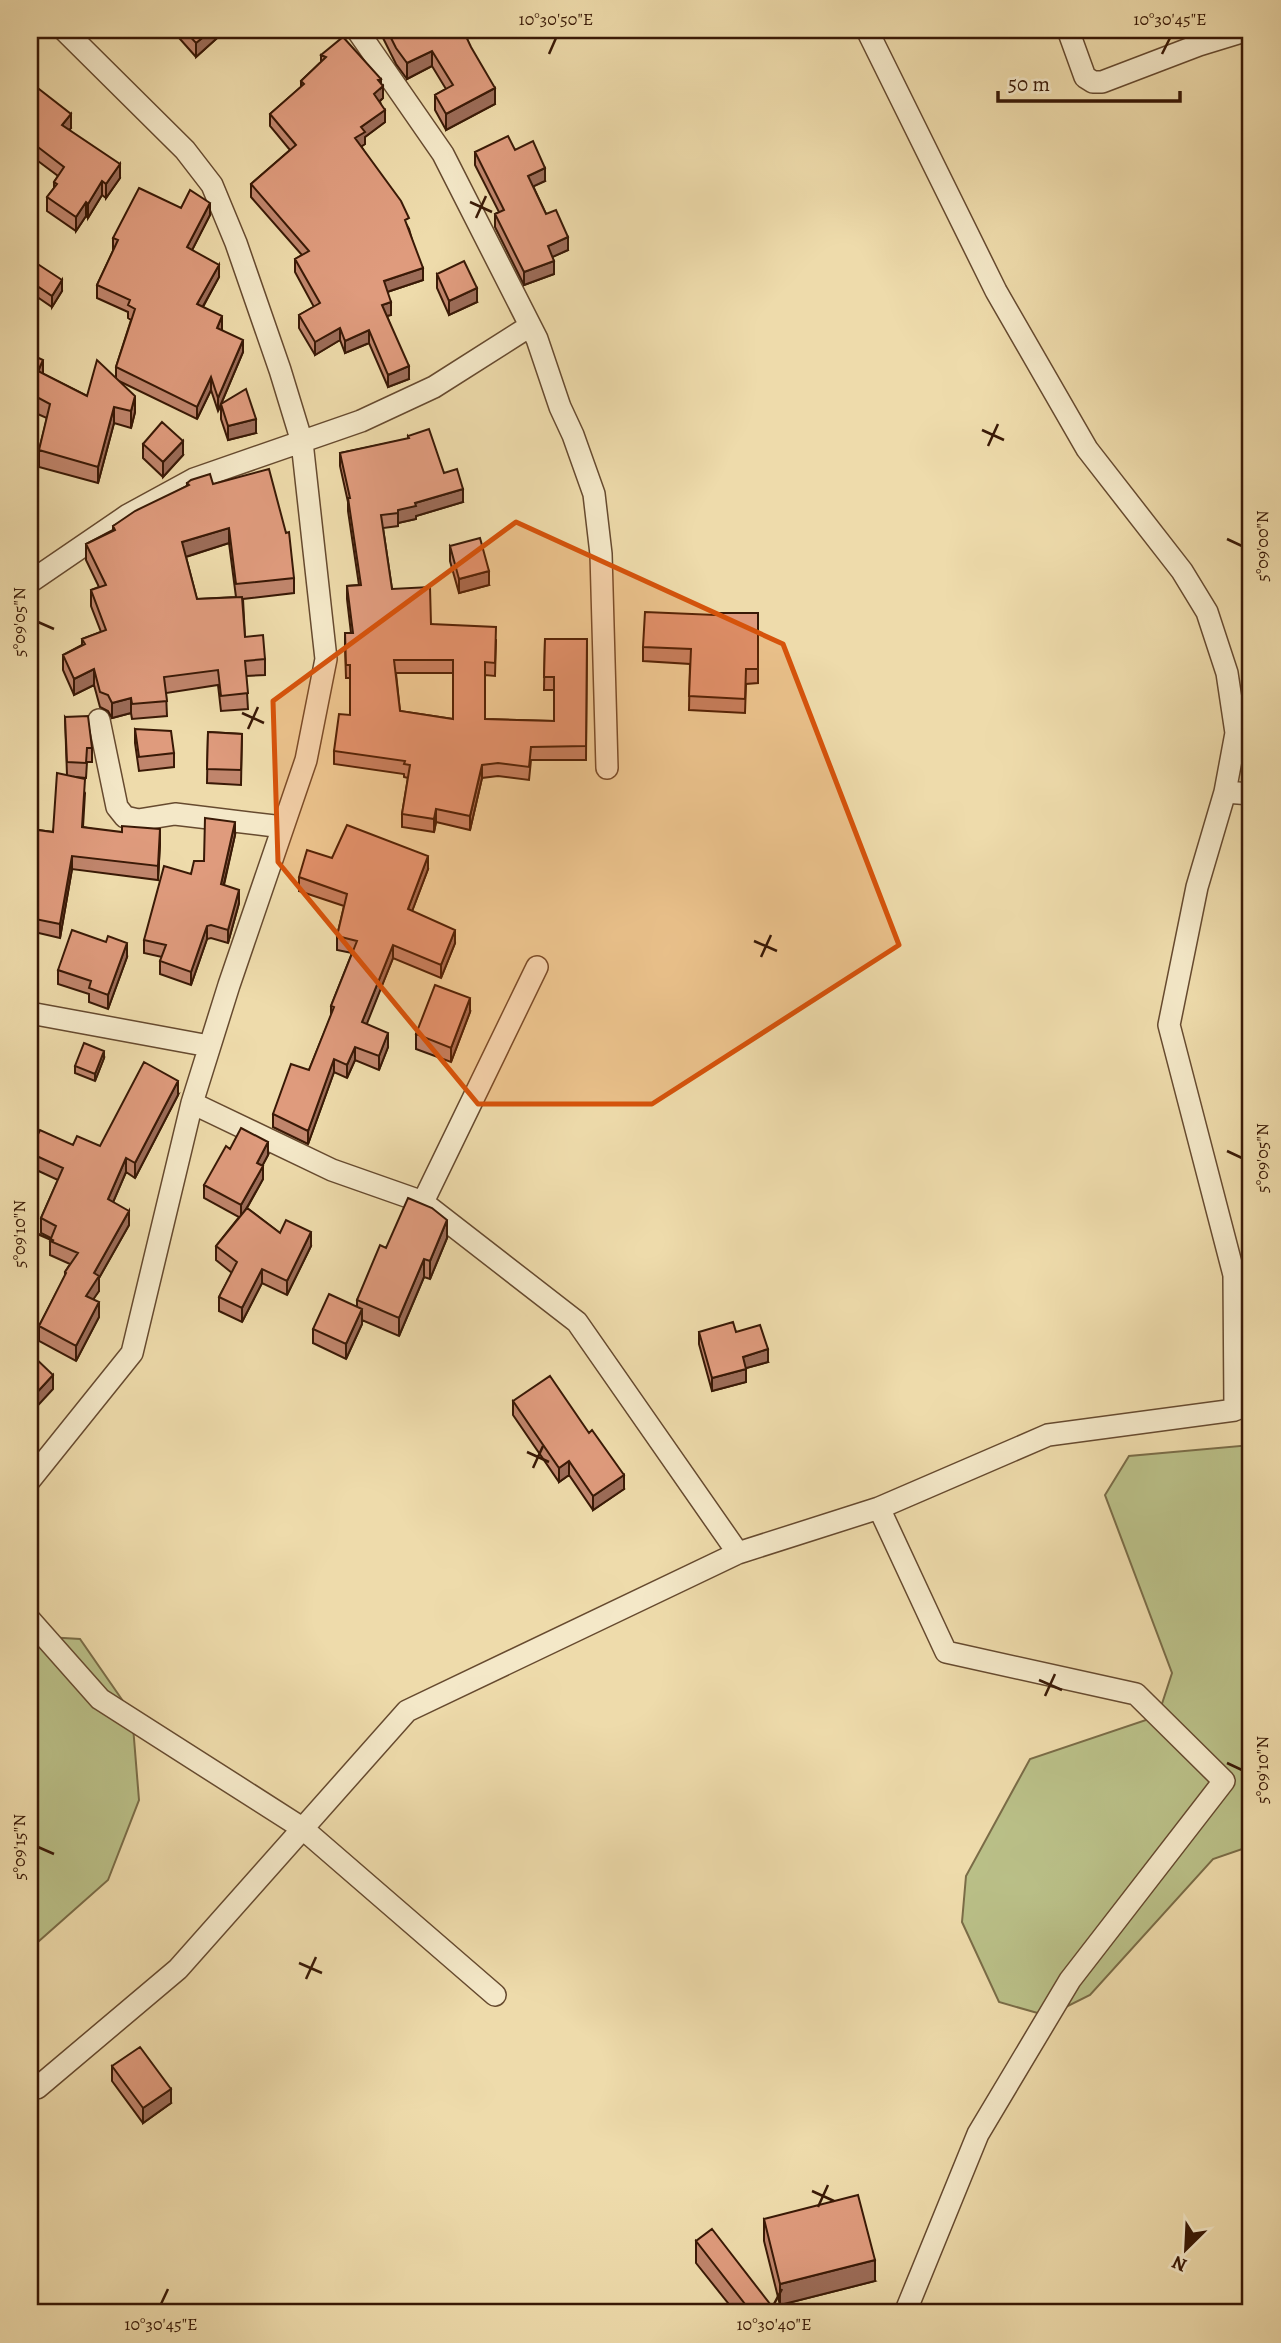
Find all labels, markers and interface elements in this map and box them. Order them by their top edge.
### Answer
text: 10°30'50"E [519,7,593,31]
text: 10°30'45"E [1133,7,1207,31]
scale bar [998,60,1180,104]
text: 50 m [1008,70,1050,98]
text: 5°09'00"N [1250,510,1274,582]
text: 5°09'05"N [7,587,31,657]
text: 5°09'05"N [1250,1123,1274,1193]
text: 5°09'10"N [7,1200,31,1268]
text: 5°09'10"N [1250,1736,1274,1804]
text: 5°09'15"N [7,1814,31,1880]
north arrow [1152,2214,1222,2284]
text: N [1168,2249,1191,2278]
text: 10°30'45"E [124,2312,198,2336]
text: 10°30'40"E [736,2312,812,2336]

